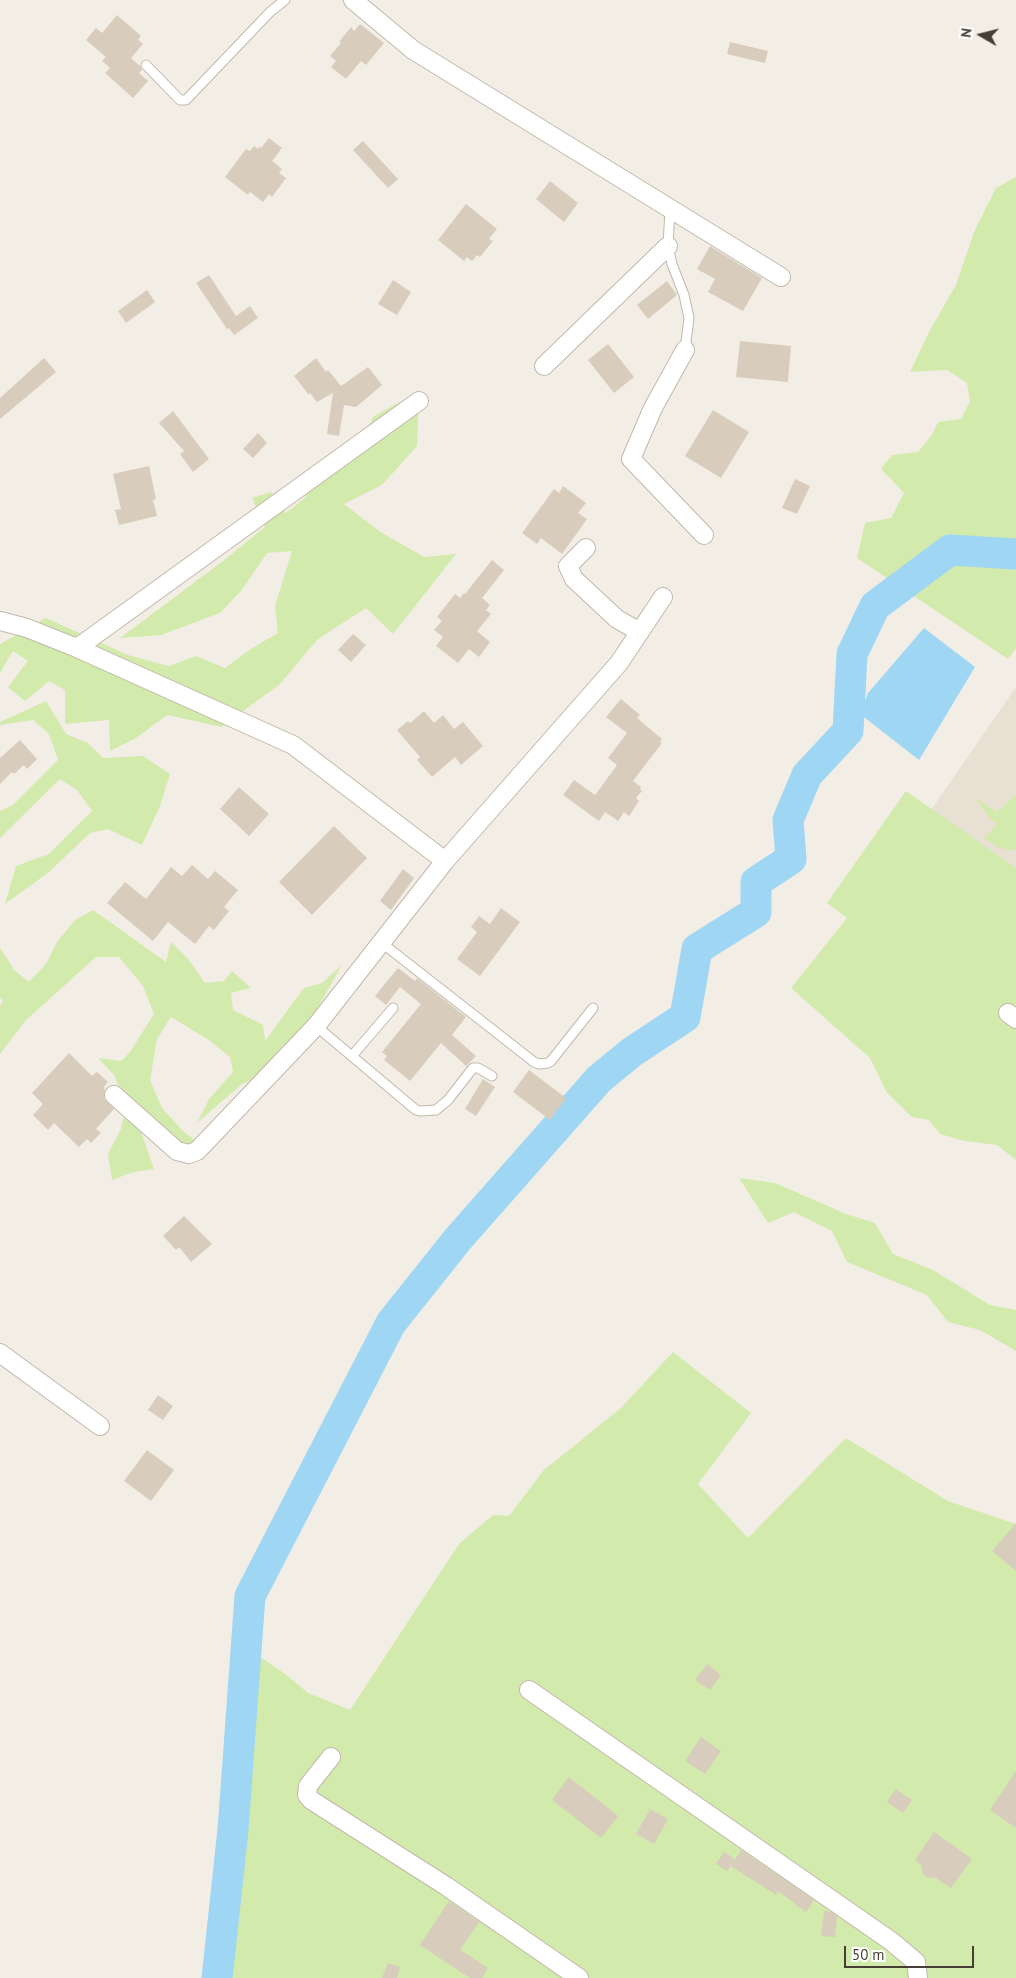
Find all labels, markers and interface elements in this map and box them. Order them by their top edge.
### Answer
north arrow [956,10,1006,60]
text: N [957,27,976,39]
scale bar [846,1936,976,1968]
text: 50 m [852,1945,885,1964]

